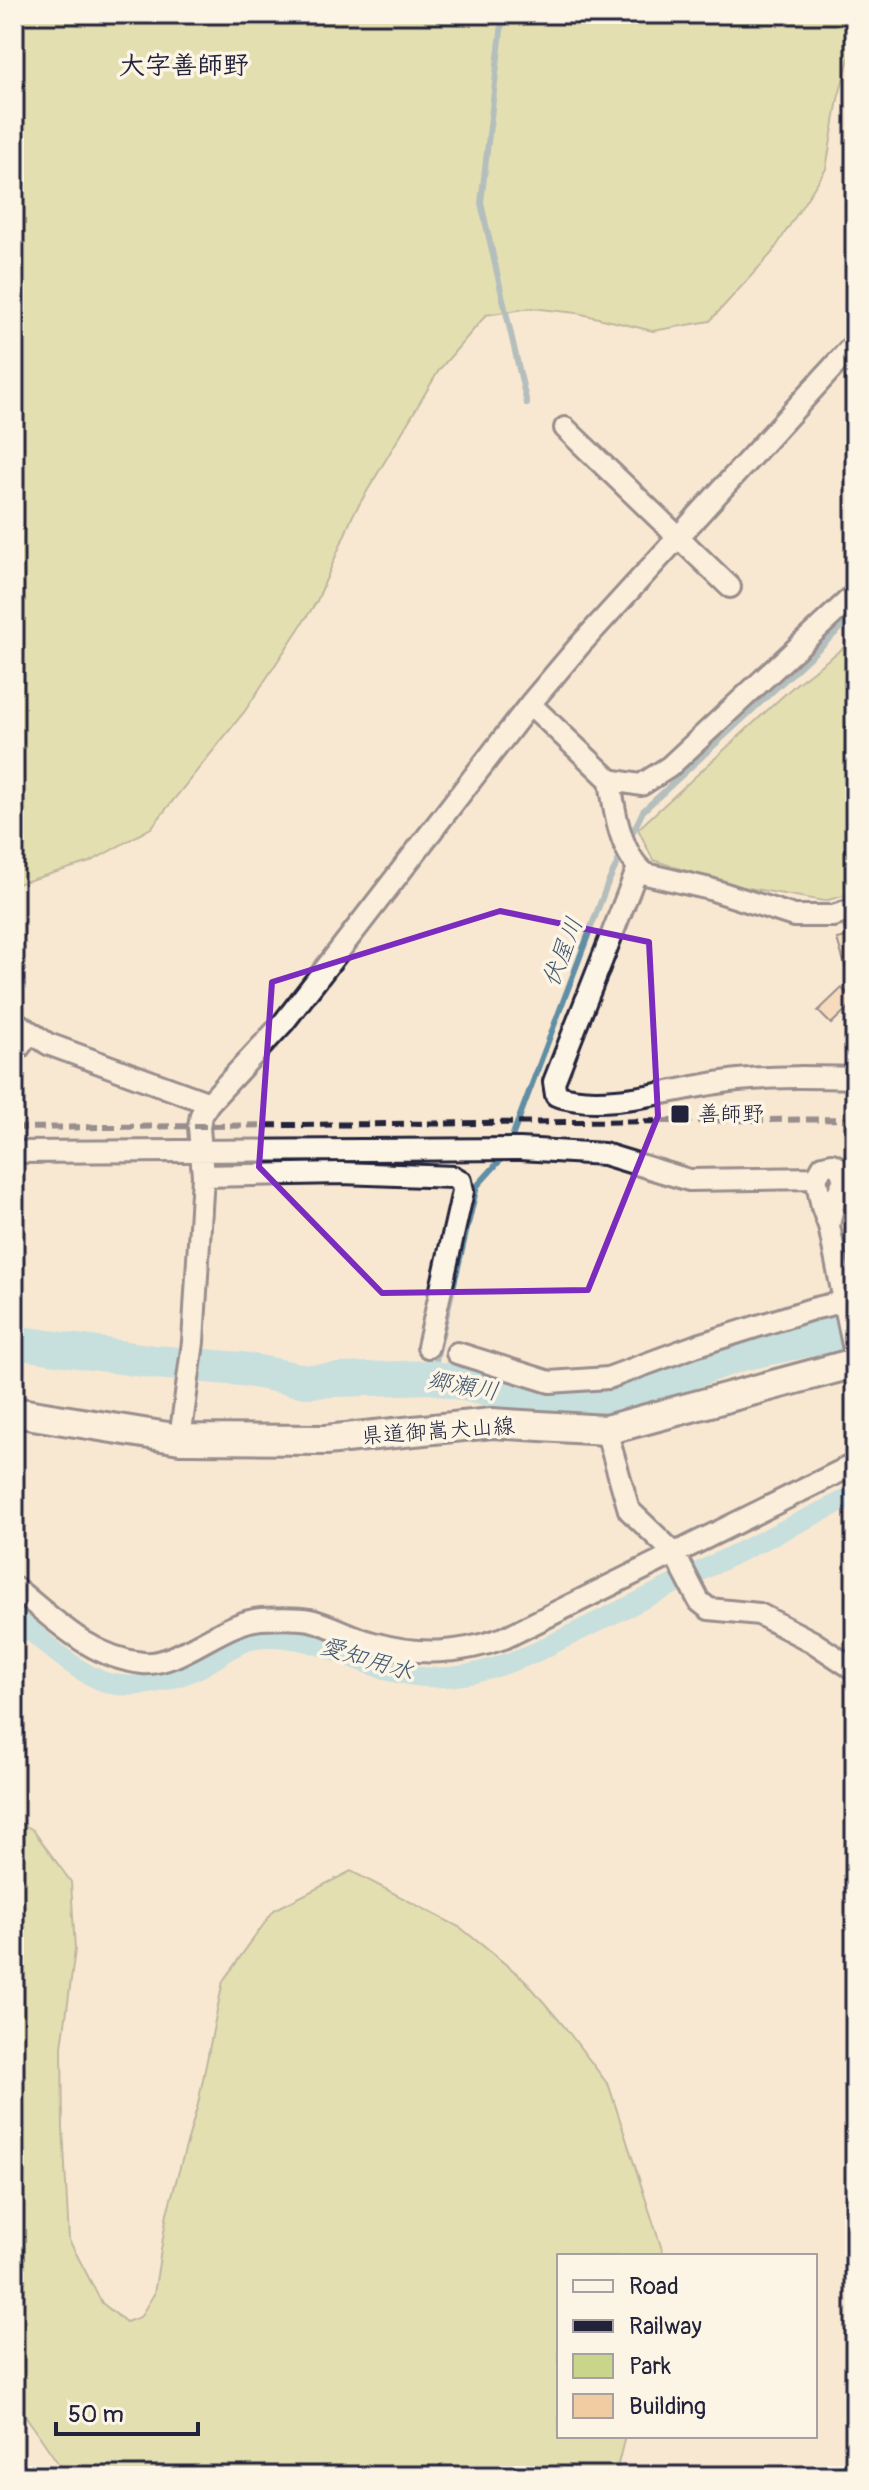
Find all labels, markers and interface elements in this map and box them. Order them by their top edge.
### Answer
district label: 大字善師野 [119,50,249,82]
water label: 伏屋川 [537,913,589,991]
place label: 善師野 [698,1100,764,1128]
marker: 善師野 [669,1103,691,1125]
water label: 郷瀬川 [425,1365,501,1407]
street label: 県道御嵩犬山線 [360,1412,516,1450]
water label: 愛知用水 [317,1631,417,1687]
legend [557,2254,817,2438]
text: Road [629,2272,679,2301]
text: Railway [629,2312,702,2341]
text: Park [629,2352,671,2381]
scale bar [56,2386,198,2436]
text: Building [629,2392,706,2421]
text: 50 m [68,2400,124,2429]

